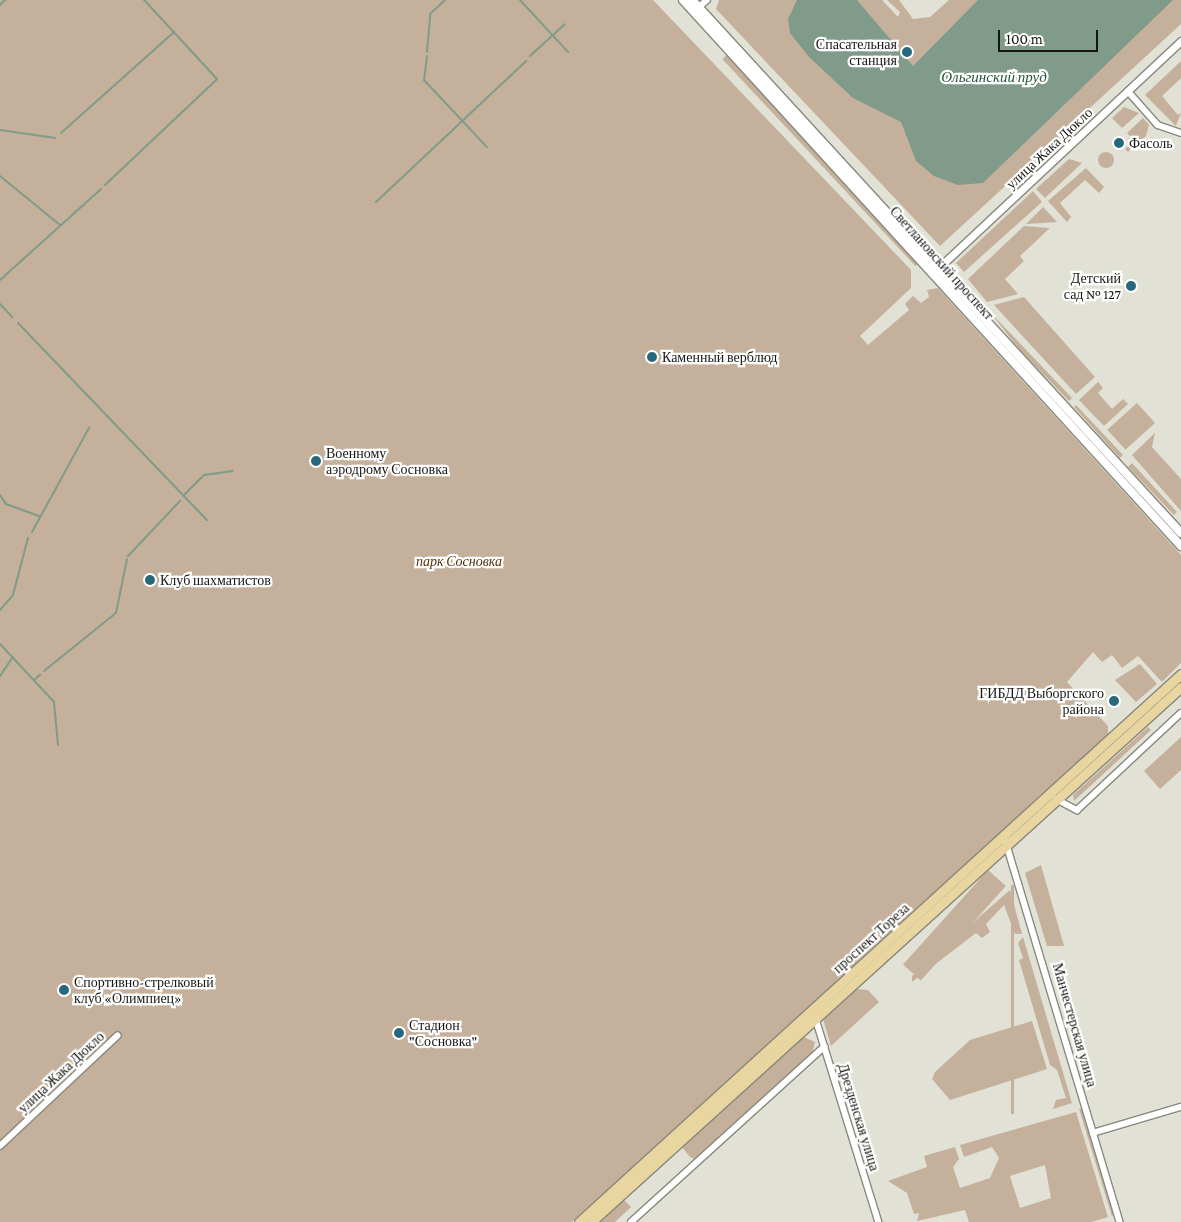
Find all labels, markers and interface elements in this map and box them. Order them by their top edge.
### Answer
scale bar [1001,20,1101,52]
text: 100 m [1006,31,1043,47]
place label: Спасательная станция [816,36,897,68]
marker: Спасательная станция [901,46,913,58]
water label: Ольгинский пруд [941,69,1047,87]
street label: улица Жака Дюкло [1002,104,1096,192]
place label: Фасоль [1129,135,1173,151]
marker: Фасоль [1113,137,1125,149]
street label: Светлановский проспект [887,203,997,323]
place label: Детский сад № 127 [1064,270,1121,302]
marker: Детский сад № 127 [1125,280,1137,292]
place label: Каменный верблюд [662,349,777,365]
marker: Каменный верблюд [646,351,658,363]
place label: Военному аэродрому Сосновка [326,445,448,478]
marker: Военному аэродрому Сосновка [310,455,322,467]
park label: парк Сосновка [416,553,502,569]
place label: Клуб шахматистов [160,572,271,588]
marker: Клуб шахматистов [144,574,156,586]
place label: ГИБДД Выборгского района [979,685,1104,718]
marker: ГИБДД Выборгского района [1108,695,1120,707]
street label: проспект Тореза [829,899,913,977]
street label: Манчестерская улица [1049,961,1101,1089]
place label: Спортивно-стрелковый клуб «Олимпиец» [74,974,214,1006]
marker: Спортивно-стрелковый клуб «Олимпиец» [58,984,70,996]
place label: Стадион "Сосновка" [409,1017,477,1050]
marker: Стадион "Сосновка" [393,1027,405,1039]
street label: улица Жака Дюкло [14,1028,108,1116]
street label: Дрезденская улица [835,1061,883,1173]

